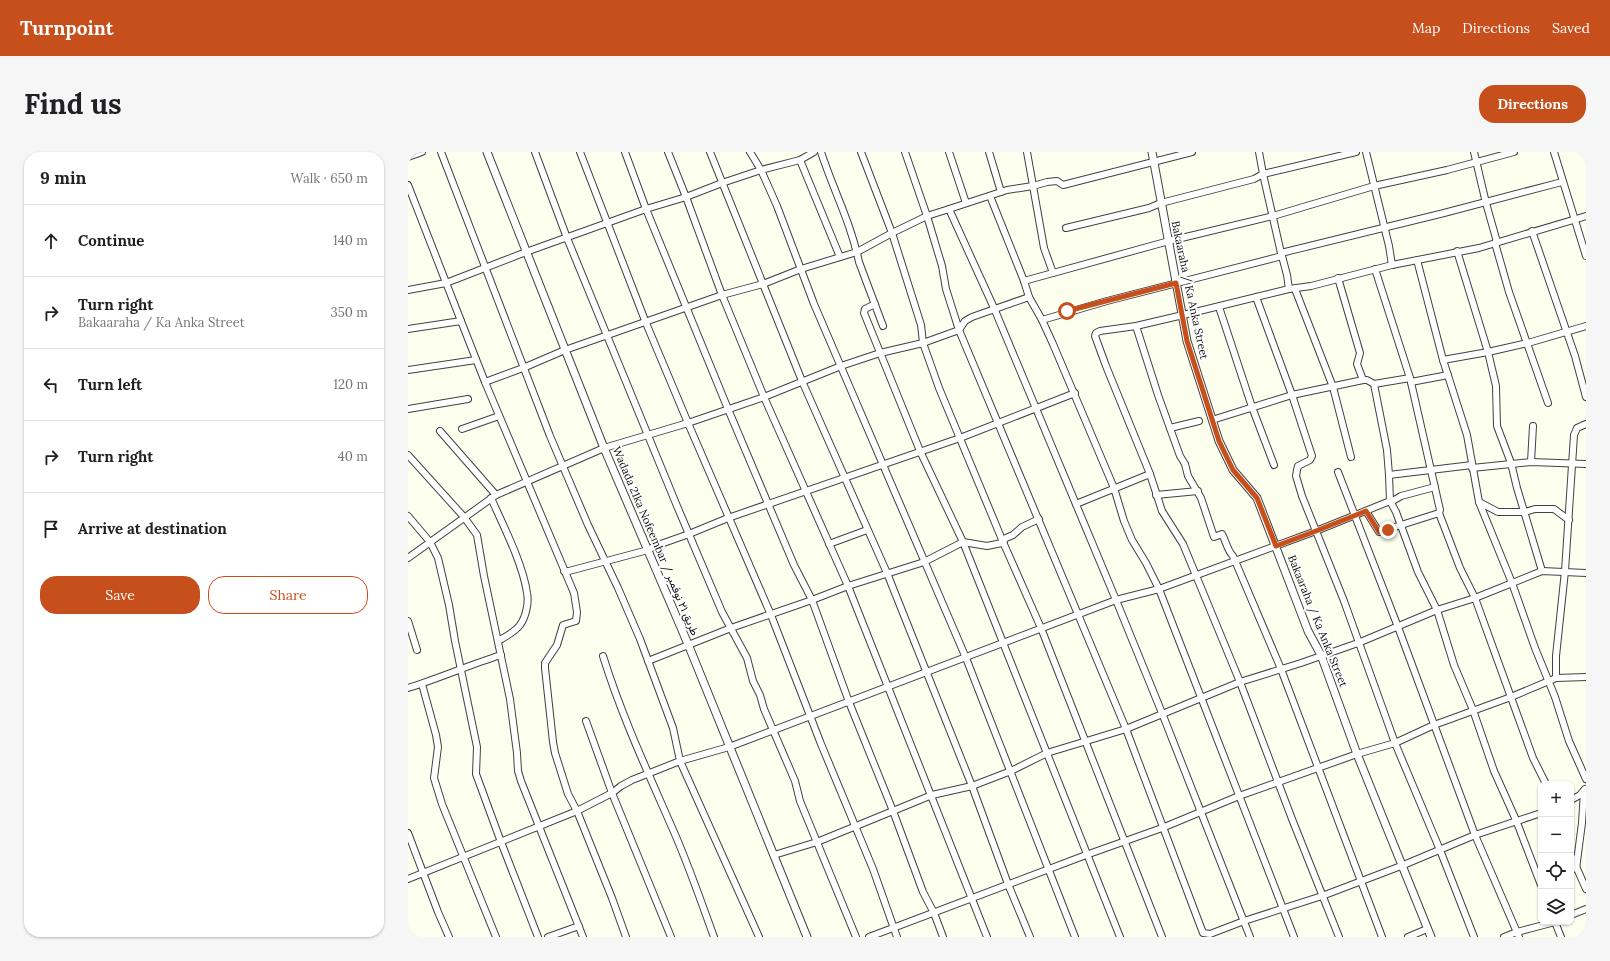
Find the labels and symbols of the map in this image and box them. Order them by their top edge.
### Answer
street label: Bakaaraha / Ka Anka Street [1168,220,1212,361]
route start [1058,302,1076,320]
street label: Wadada 21ka Nofeembar / طريق ٢١ نوفمبر [609,445,702,638]
route end [1379,521,1397,539]
street label: Bakaaraha / Ka Anka Street [1284,553,1351,690]

